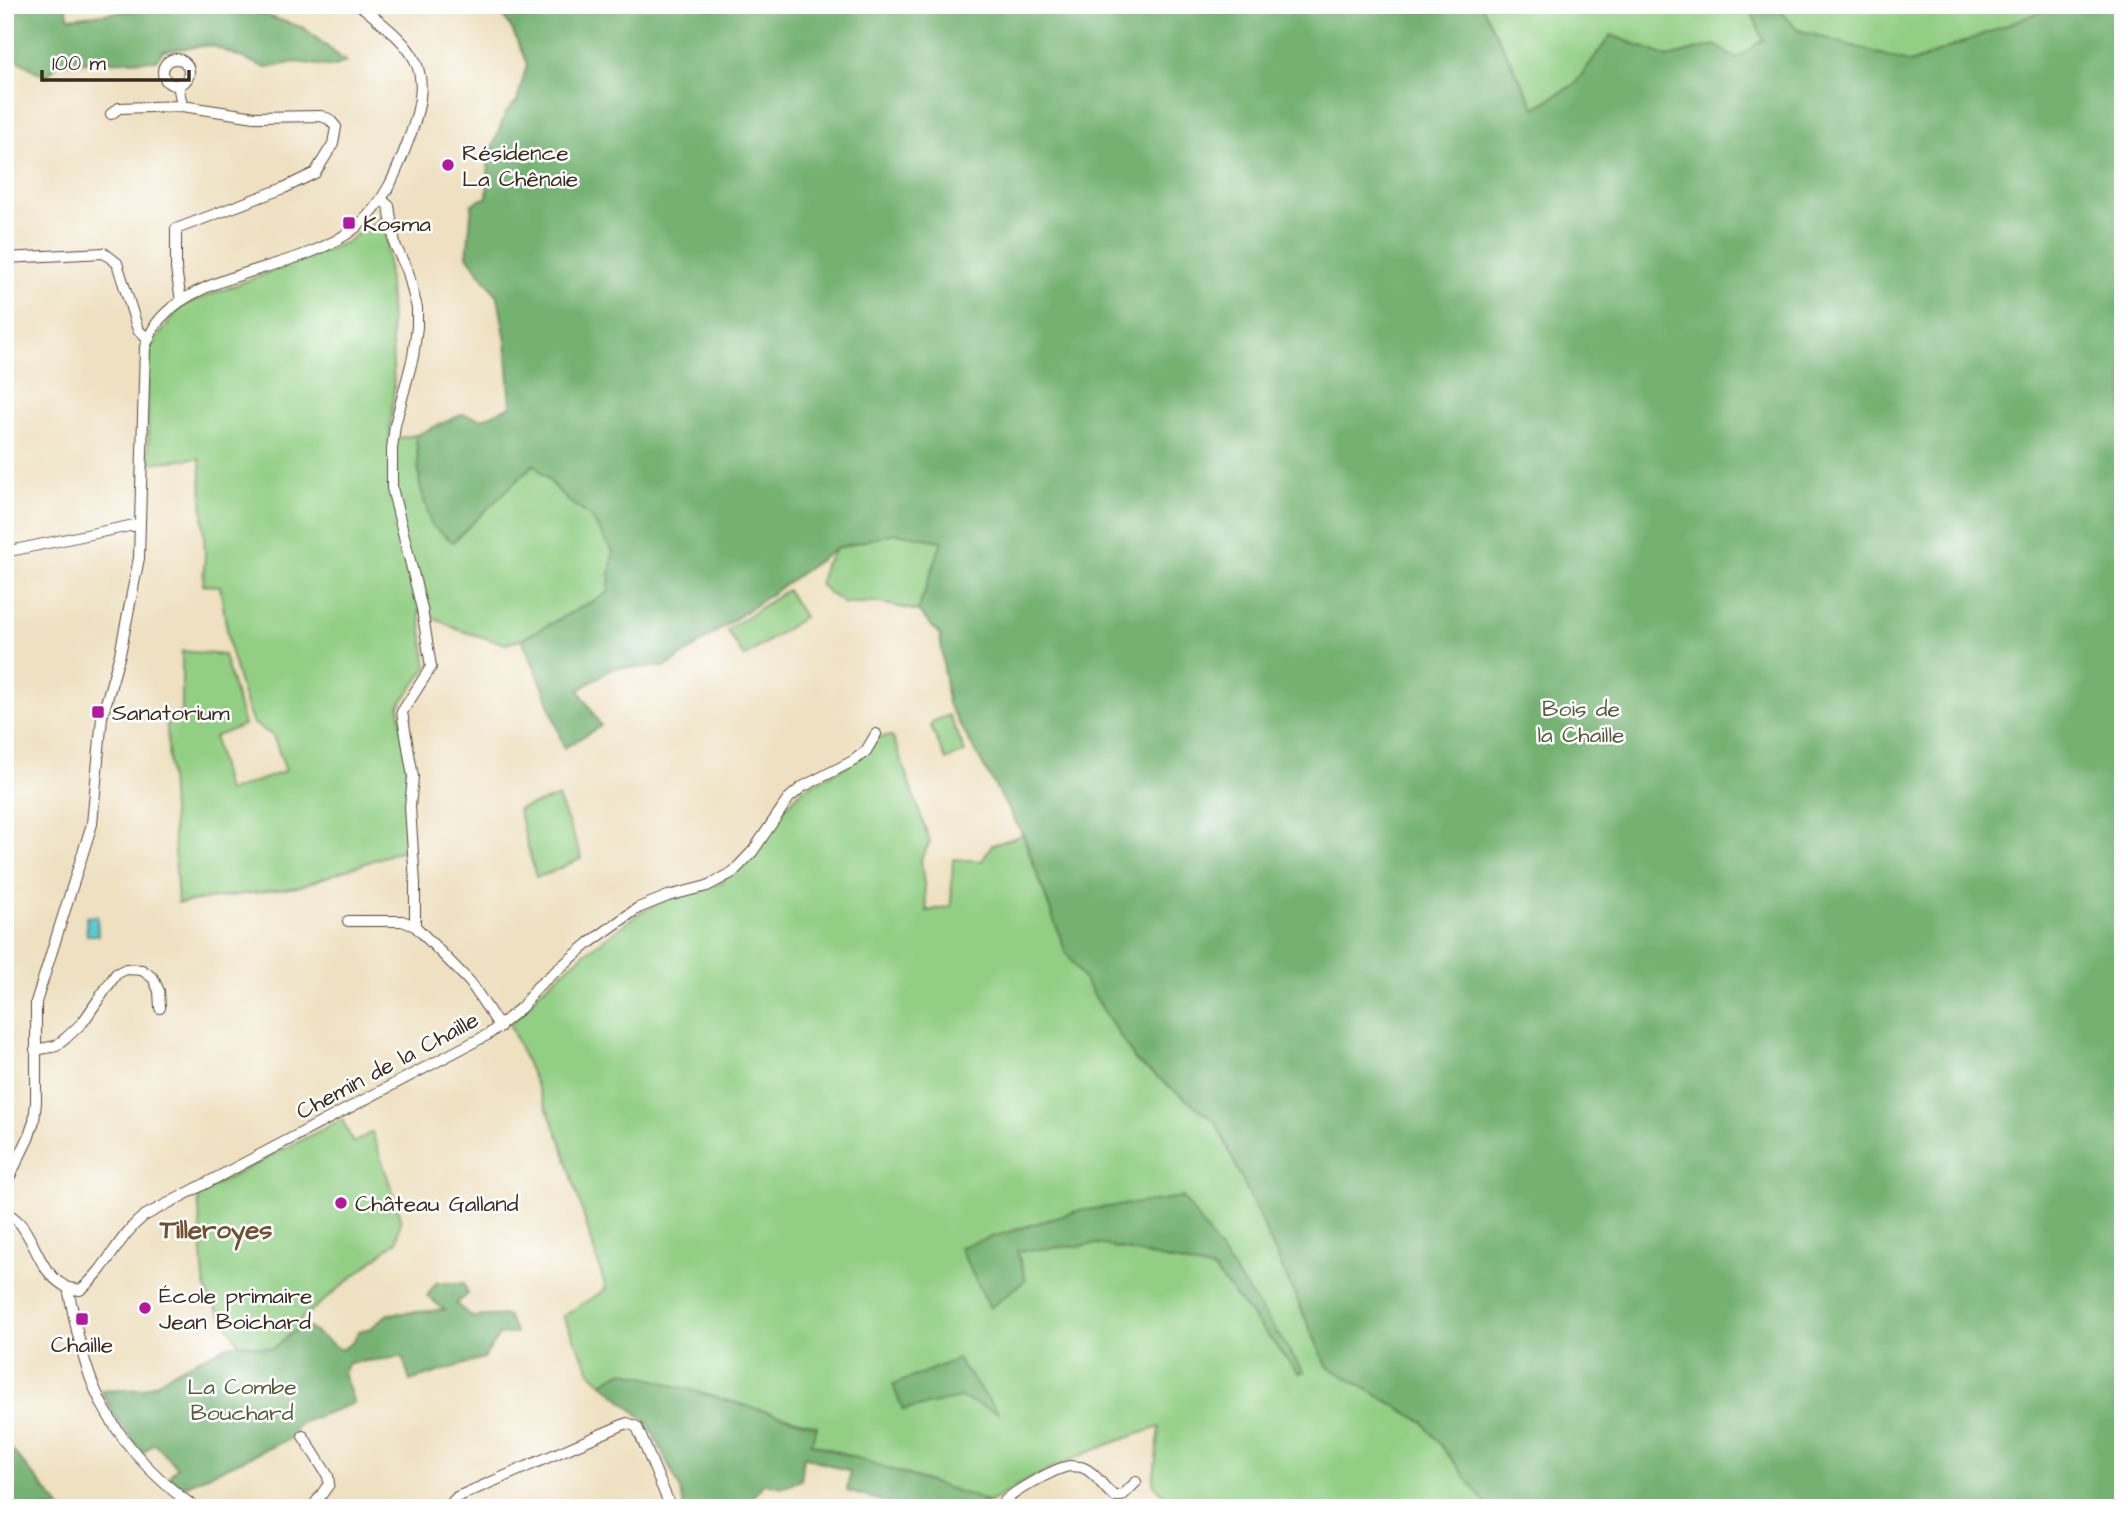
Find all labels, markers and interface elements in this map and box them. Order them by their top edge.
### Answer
scale bar [42,38,189,82]
text: 100 m [52,49,107,78]
place label: Résidence La Chênaie [462,137,578,195]
marker: Résidence La Chênaie [440,157,456,173]
place label: Kosma [363,208,431,240]
marker: Kosma [341,215,357,231]
park label: Bois de la Chaille [1537,693,1625,751]
place label: Sanatorium [112,697,230,729]
marker: Sanatorium [90,704,106,720]
street label: Chemin de la Chaille [290,1004,484,1128]
place label: Château Galland [355,1188,519,1220]
marker: Château Galland [333,1195,349,1211]
district label: Tilleroyes [159,1212,272,1251]
place label: École primaire Jean Boichard [159,1280,313,1338]
marker: École primaire Jean Boichard [137,1300,153,1316]
marker: Chaille [74,1311,90,1327]
place label: Chaille [51,1329,113,1361]
park label: La Combe Bouchard [187,1371,297,1429]

